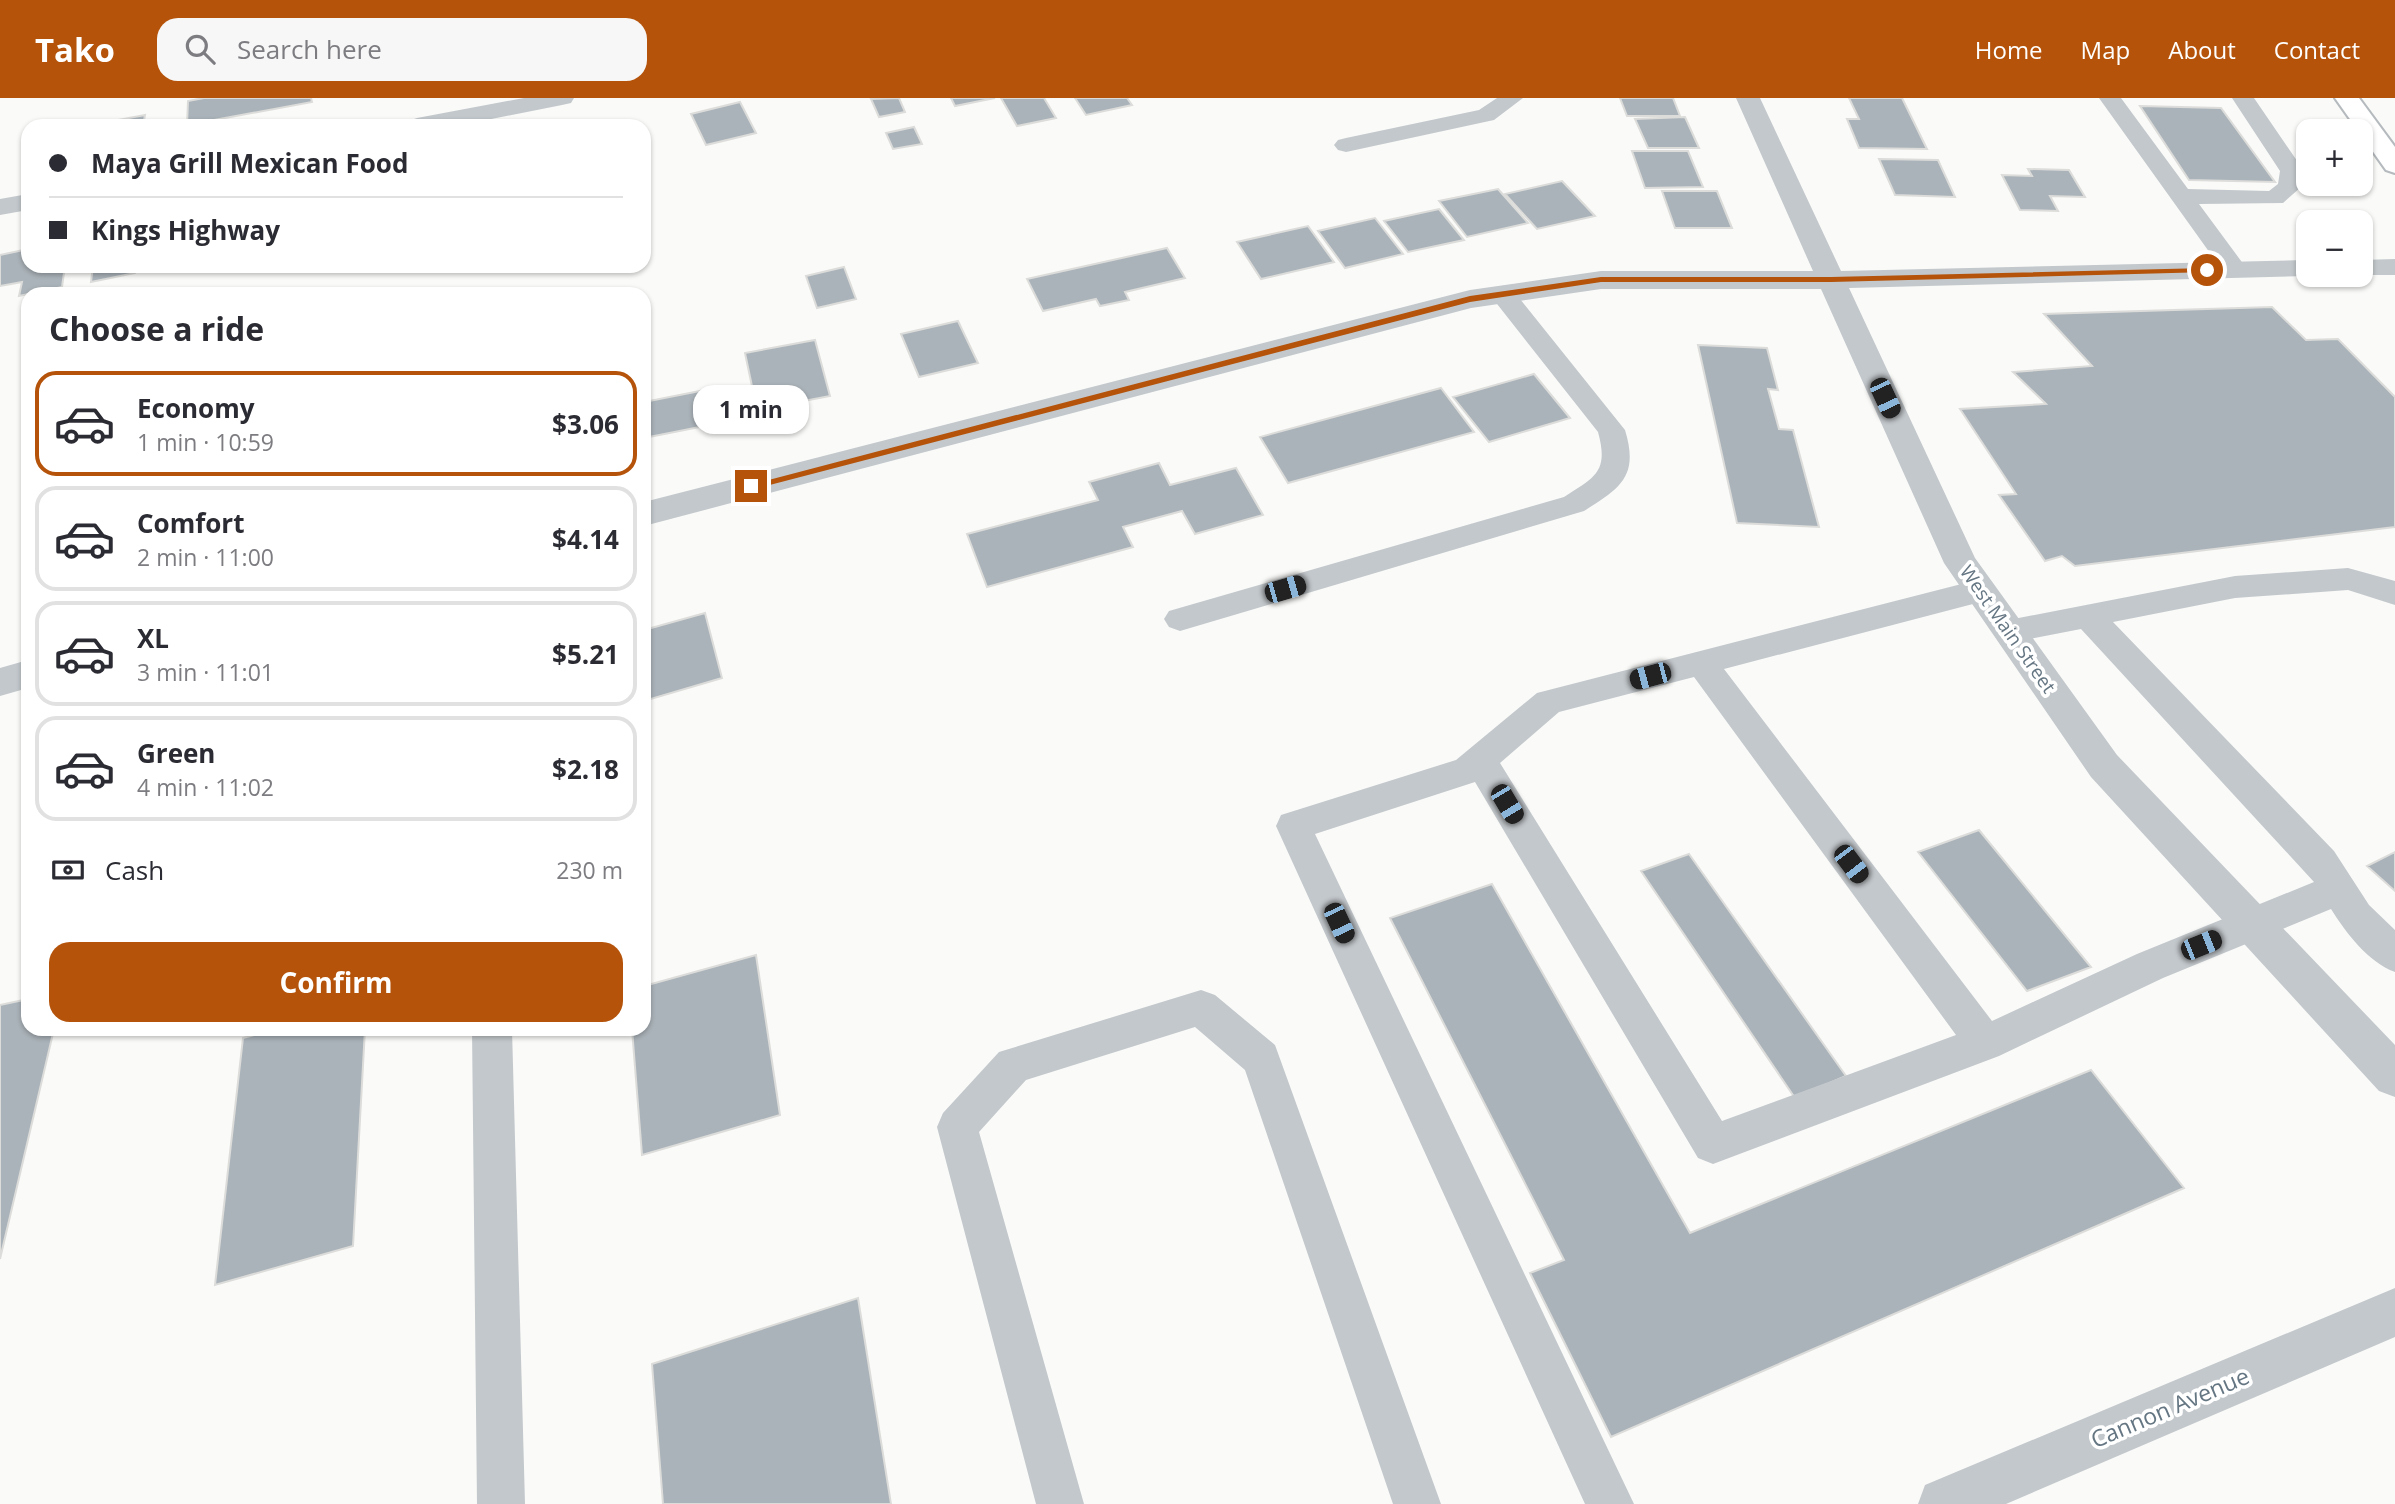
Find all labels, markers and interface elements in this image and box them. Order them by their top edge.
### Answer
search box [157,18,647,81]
text: Tako [35,27,115,72]
icon: search [181,30,219,68]
text: Search here [237,31,382,67]
text: Home [1975,33,2043,66]
text: Map [2081,33,2130,66]
text: About [2168,33,2236,66]
text: Contact [2274,33,2360,66]
map controls [2296,119,2373,287]
button: + [2296,119,2373,196]
text: Maya Grill Mexican Food [91,145,408,181]
button: − [2296,210,2373,287]
text: Kings Highway [91,212,280,248]
route start [2191,254,2223,286]
text: Choose a ride [49,307,264,350]
car [1867,375,1904,421]
callout: 1 min [693,384,809,434]
text: Economy [137,390,255,426]
icon: car [53,392,116,455]
text: 1 min [719,393,783,425]
text: $3.06 [552,406,619,442]
text: 1 min · 10:59 [137,426,274,458]
route end [735,470,767,502]
text: Comfort [137,505,244,541]
icon: car [53,507,116,570]
text: $4.14 [552,521,619,557]
text: 2 min · 11:00 [137,541,274,573]
street label: West Main Street [1954,560,2062,699]
car [1262,573,1309,605]
text: XL [137,620,169,656]
icon: car [53,622,116,685]
text: $5.21 [552,636,619,672]
text: 3 min · 11:01 [137,656,274,688]
car [1627,660,1674,692]
text: Green [137,735,215,771]
icon: car [53,737,116,800]
text: $2.18 [552,751,619,787]
text: 4 min · 11:02 [137,771,274,803]
car [1488,781,1527,827]
car [1830,841,1873,887]
icon: cash [49,851,87,889]
text: Cash [105,852,164,888]
text: 230 m [556,854,623,886]
car [1321,900,1358,946]
car [2178,927,2225,963]
button: Confirm [49,942,623,1022]
street label: Cannon Avenue [2085,1359,2254,1455]

